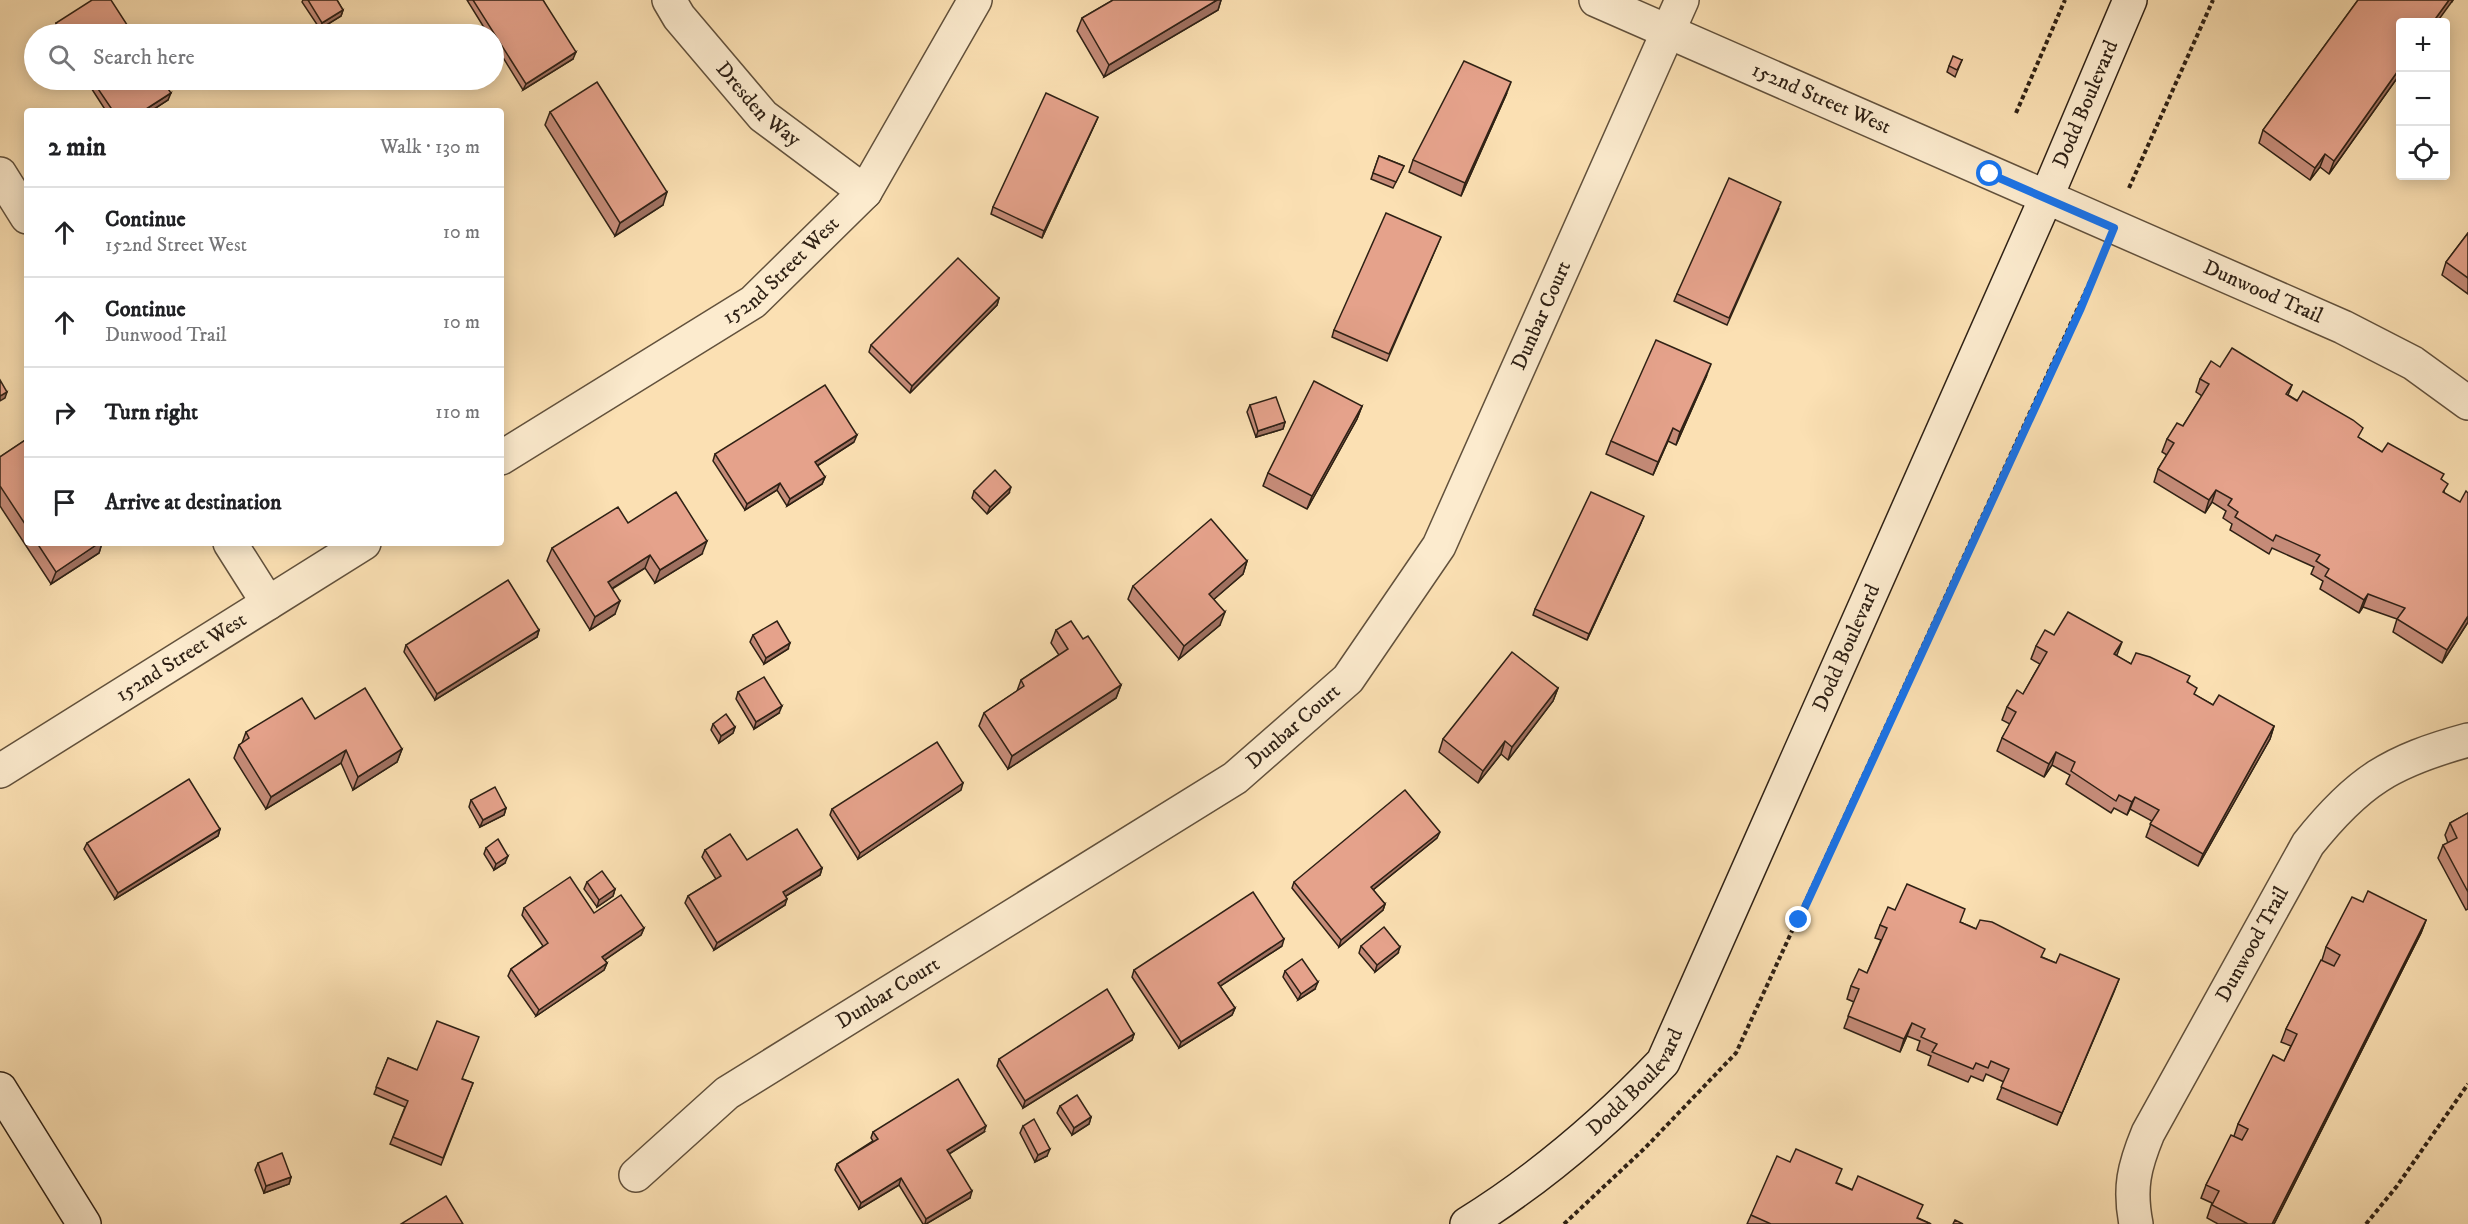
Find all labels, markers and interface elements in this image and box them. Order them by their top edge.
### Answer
map controls [2396,18,2450,180]
button: + [2396,18,2450,72]
search box [24,24,504,90]
street label: Dodd Boulevard [2047,36,2125,172]
icon: search [45,41,78,74]
text: Search here [93,44,195,71]
street label: Dresden Way [710,57,807,153]
street label: 152nd Street West [1748,57,1895,141]
button: − [2396,72,2450,126]
button: locate [2396,126,2450,180]
text: 2 min [48,131,106,164]
text: Walk · 130 m [380,135,480,160]
route start [1976,160,2002,186]
text: Continue [105,206,186,233]
street label: 152nd Street West [718,211,845,330]
icon: ahead [48,216,81,249]
text: 10 m [443,220,480,245]
text: 152nd Street West [105,233,247,258]
street label: Dunwood Trail [2199,254,2327,330]
street label: Dunbar Court [1506,257,1577,374]
text: Continue [105,296,186,323]
icon: ahead [48,306,81,339]
text: 10 m [443,310,480,335]
text: Dunwood Trail [105,323,227,348]
icon: right [48,396,81,429]
text: Turn right [105,399,198,426]
text: 110 m [435,400,480,425]
icon: arrive [48,486,81,519]
text: Arrive at destination [105,489,282,516]
street label: Dodd Boulevard [1807,580,1886,715]
street label: 152nd Street West [111,607,252,708]
street label: Dunbar Court [1241,678,1346,775]
street label: Dunwood Trail [2210,882,2295,1007]
route end [1785,906,1811,932]
street label: Dunbar Court [832,951,945,1035]
street label: Dodd Boulevard [1582,1024,1689,1142]

